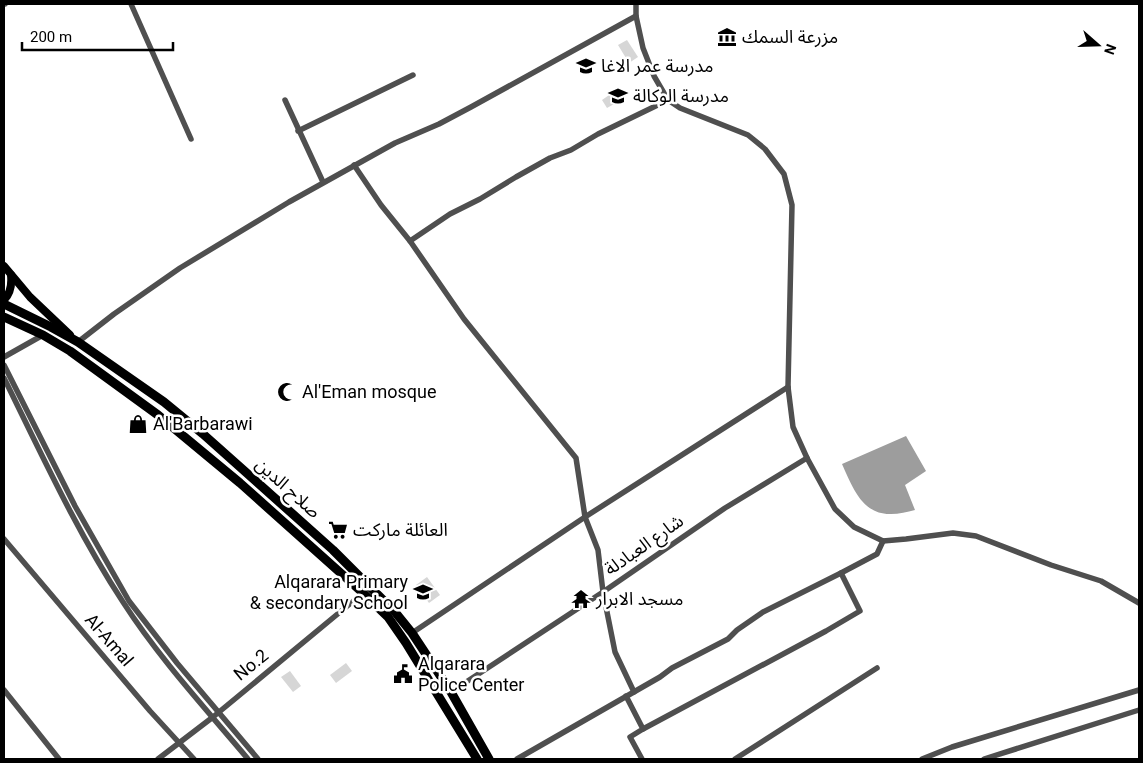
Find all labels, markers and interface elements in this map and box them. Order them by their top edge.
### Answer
scale bar [22,20,174,52]
north arrow [1073,20,1123,70]
museum icon: مزرعة السمك [716,26,738,48]
place label: مزرعة السمك [742,26,838,48]
text: 200 m [30,28,72,46]
text: N [1101,42,1119,57]
school or university icon: مدرسة عمر الاغا [575,55,597,77]
place label: مدرسة عمر الاغا [601,55,714,77]
school or university icon: مدرسة الوكالة [607,85,629,107]
place label: مدرسة الوكالة [633,85,729,107]
mosque icon: Al'Eman mosque [276,381,298,403]
place label: Al'Eman mosque [302,381,437,402]
shop icon: Al'Barbarawi [127,413,149,435]
place label: Al'Barbarawi [153,413,253,434]
street label: صلاح الدين [250,453,325,524]
street label: شارع العبادلة [600,510,689,583]
supermarket icon: العائلة ماركت [327,519,349,541]
place label: العائلة ماركت [353,519,448,541]
place label: Alqarara Primary & secondary School [250,571,408,613]
school or university icon: Alqarara Primary & secondary School [412,581,434,603]
temple icon: مسجد الابرار [570,588,592,610]
place label: مسجد الابرار [595,588,683,610]
street label: Al-Amal [81,609,138,670]
street label: No.2 [229,645,272,685]
place label: Alqarara Police Center [418,653,524,695]
public building icon: Alqarara Police Center [392,663,414,685]

